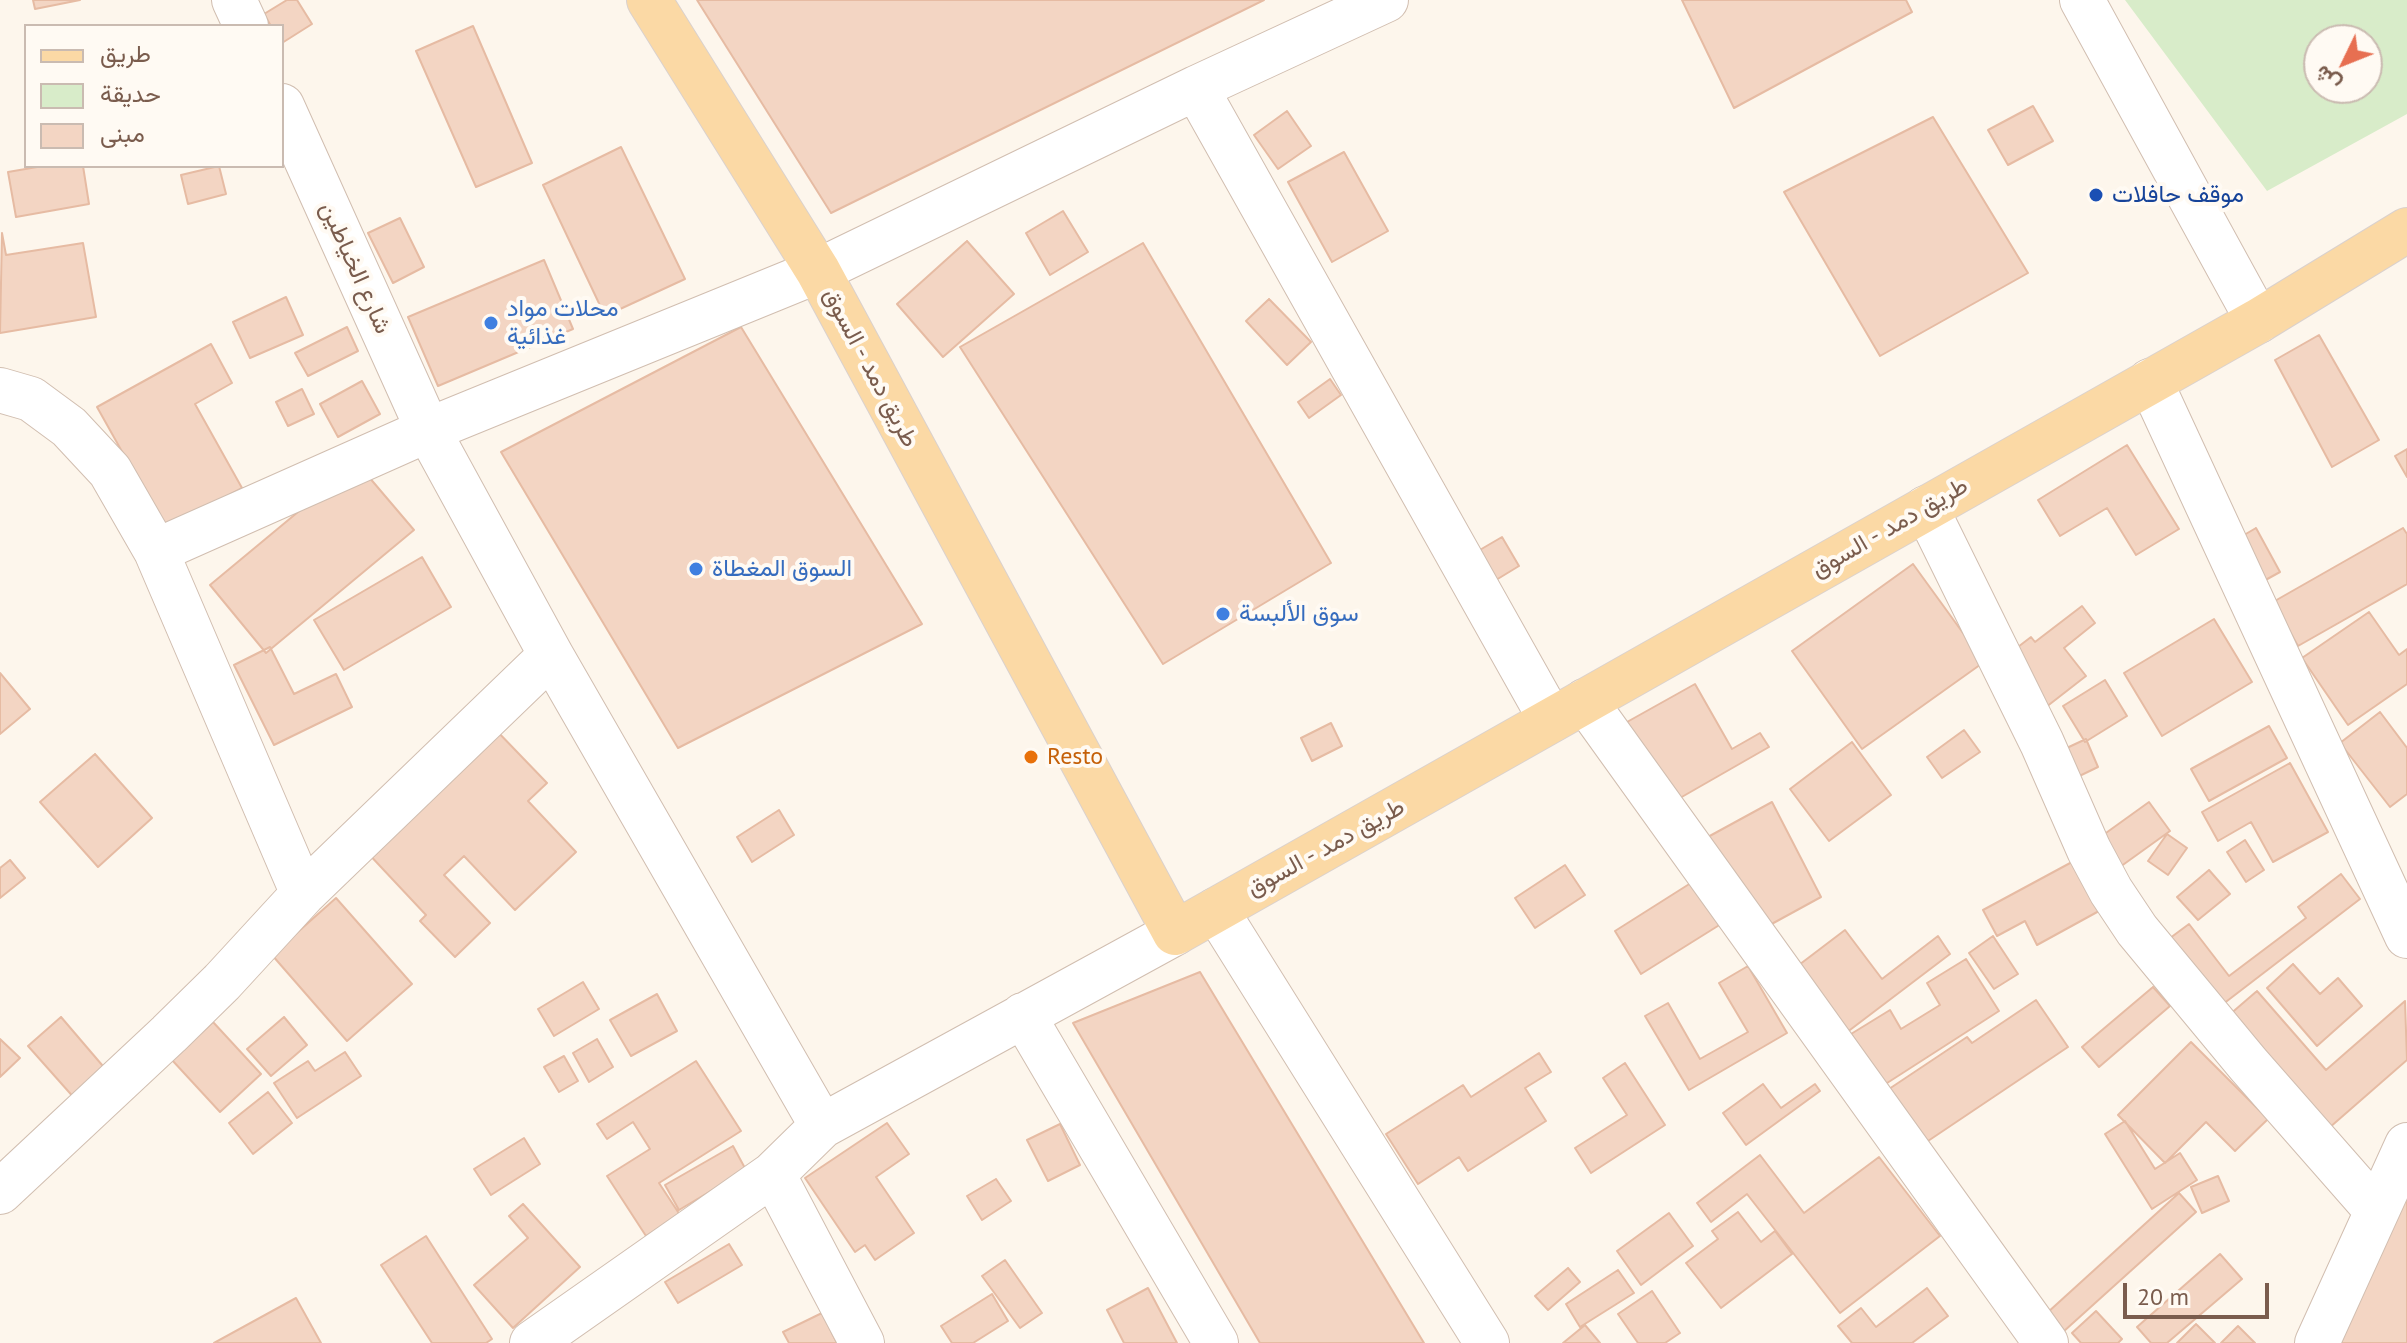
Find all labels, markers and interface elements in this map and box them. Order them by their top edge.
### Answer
legend [24,24,284,168]
north arrow [2303,24,2383,104]
text: طريق [100,38,151,69]
text: ش [2308,60,2346,98]
text: حديقة [100,78,161,109]
text: مبنى [100,118,145,149]
place label: موقف حافلات [2112,181,2244,209]
marker: موقف حافلات [2087,186,2105,204]
street label: شارع الخياطين [313,198,397,338]
street label: طريق دمد - السوق [816,284,924,452]
place label: محلات مواد غذائية [507,295,619,351]
marker: محلات مواد غذائية [482,314,500,332]
street label: طريق دمد - السوق [1807,472,1973,584]
place label: السوق المغطاة [712,555,852,583]
marker: السوق المغطاة [687,560,705,578]
place label: سوق الألبسة [1239,600,1359,628]
marker: سوق الألبسة [1214,605,1232,623]
place label: Resto [1047,743,1103,771]
marker: Resto [1022,748,1040,766]
street label: طريق دمد - السوق [1242,793,1410,903]
scale bar [2127,1267,2273,1317]
text: 20 m [2137,1281,2189,1312]

